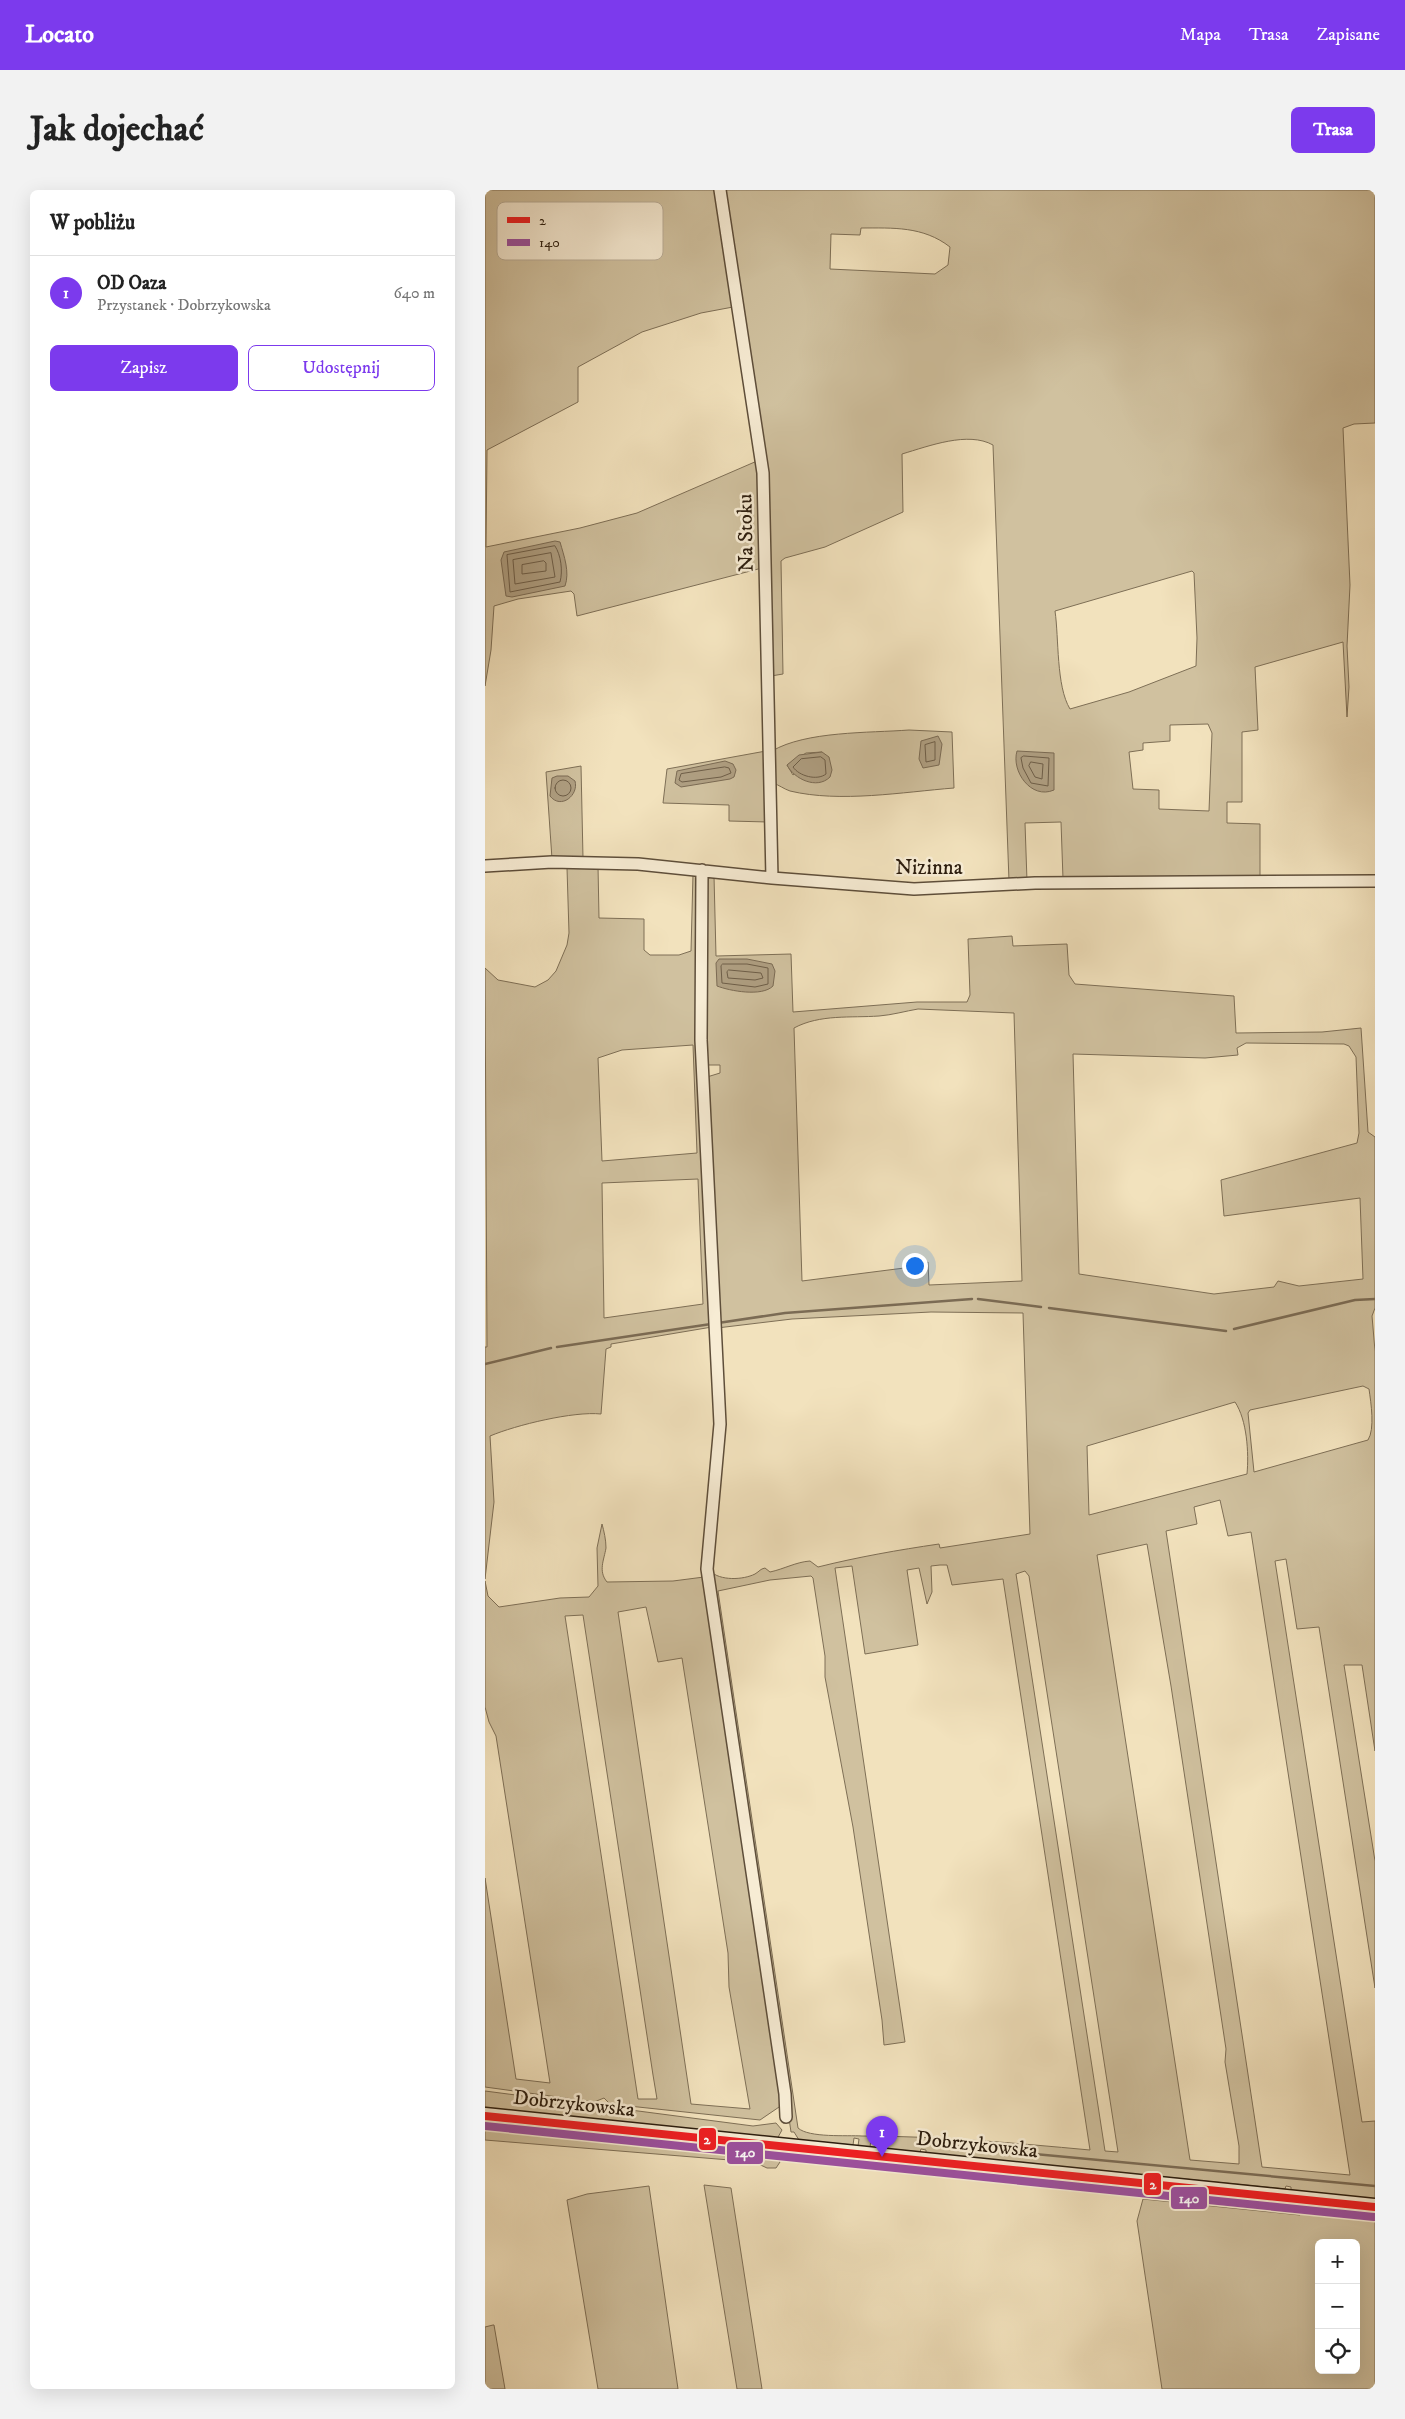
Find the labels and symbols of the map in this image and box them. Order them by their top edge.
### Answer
legend [497,202,663,260]
text: 2 [539,212,546,230]
text: 140 [539,234,560,252]
street label: Na Stoku [732,494,760,572]
street label: Nizinna [895,855,963,881]
your location [902,1253,928,1279]
street label: Dobrzykowska [512,2085,636,2123]
pin: 1 [866,2116,898,2157]
street label: Dobrzykowska [915,2126,1039,2164]
line badge: 2 [698,2127,717,2151]
text: 2 [704,2131,712,2149]
line badge: 140 [726,2141,764,2165]
text: 140 [735,2144,756,2162]
line badge: 2 [1143,2172,1162,2196]
text: 2 [1150,2176,1158,2194]
line badge: 140 [1170,2186,1208,2210]
text: 140 [1179,2190,1200,2208]

